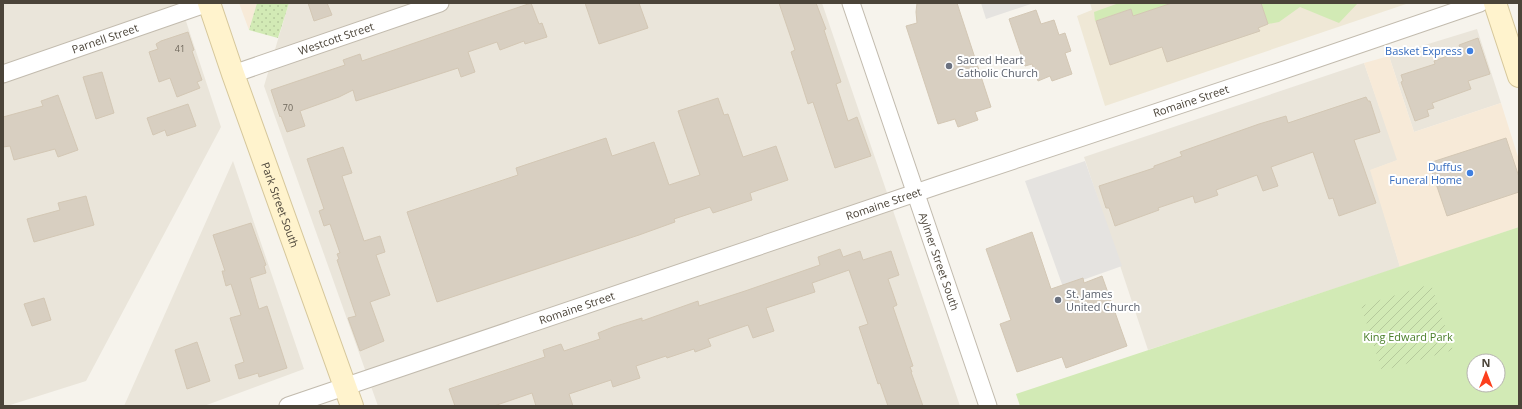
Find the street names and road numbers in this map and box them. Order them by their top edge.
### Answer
street label: Westcott Street [296,18,376,58]
street label: Parnell Street [70,20,140,57]
street label: Romaine Street [1151,81,1231,120]
street label: Park Street South [258,160,303,249]
street label: Romaine Street [844,183,923,223]
street label: Aylmer Street South [916,210,963,312]
street label: Romaine Street [537,288,617,327]

